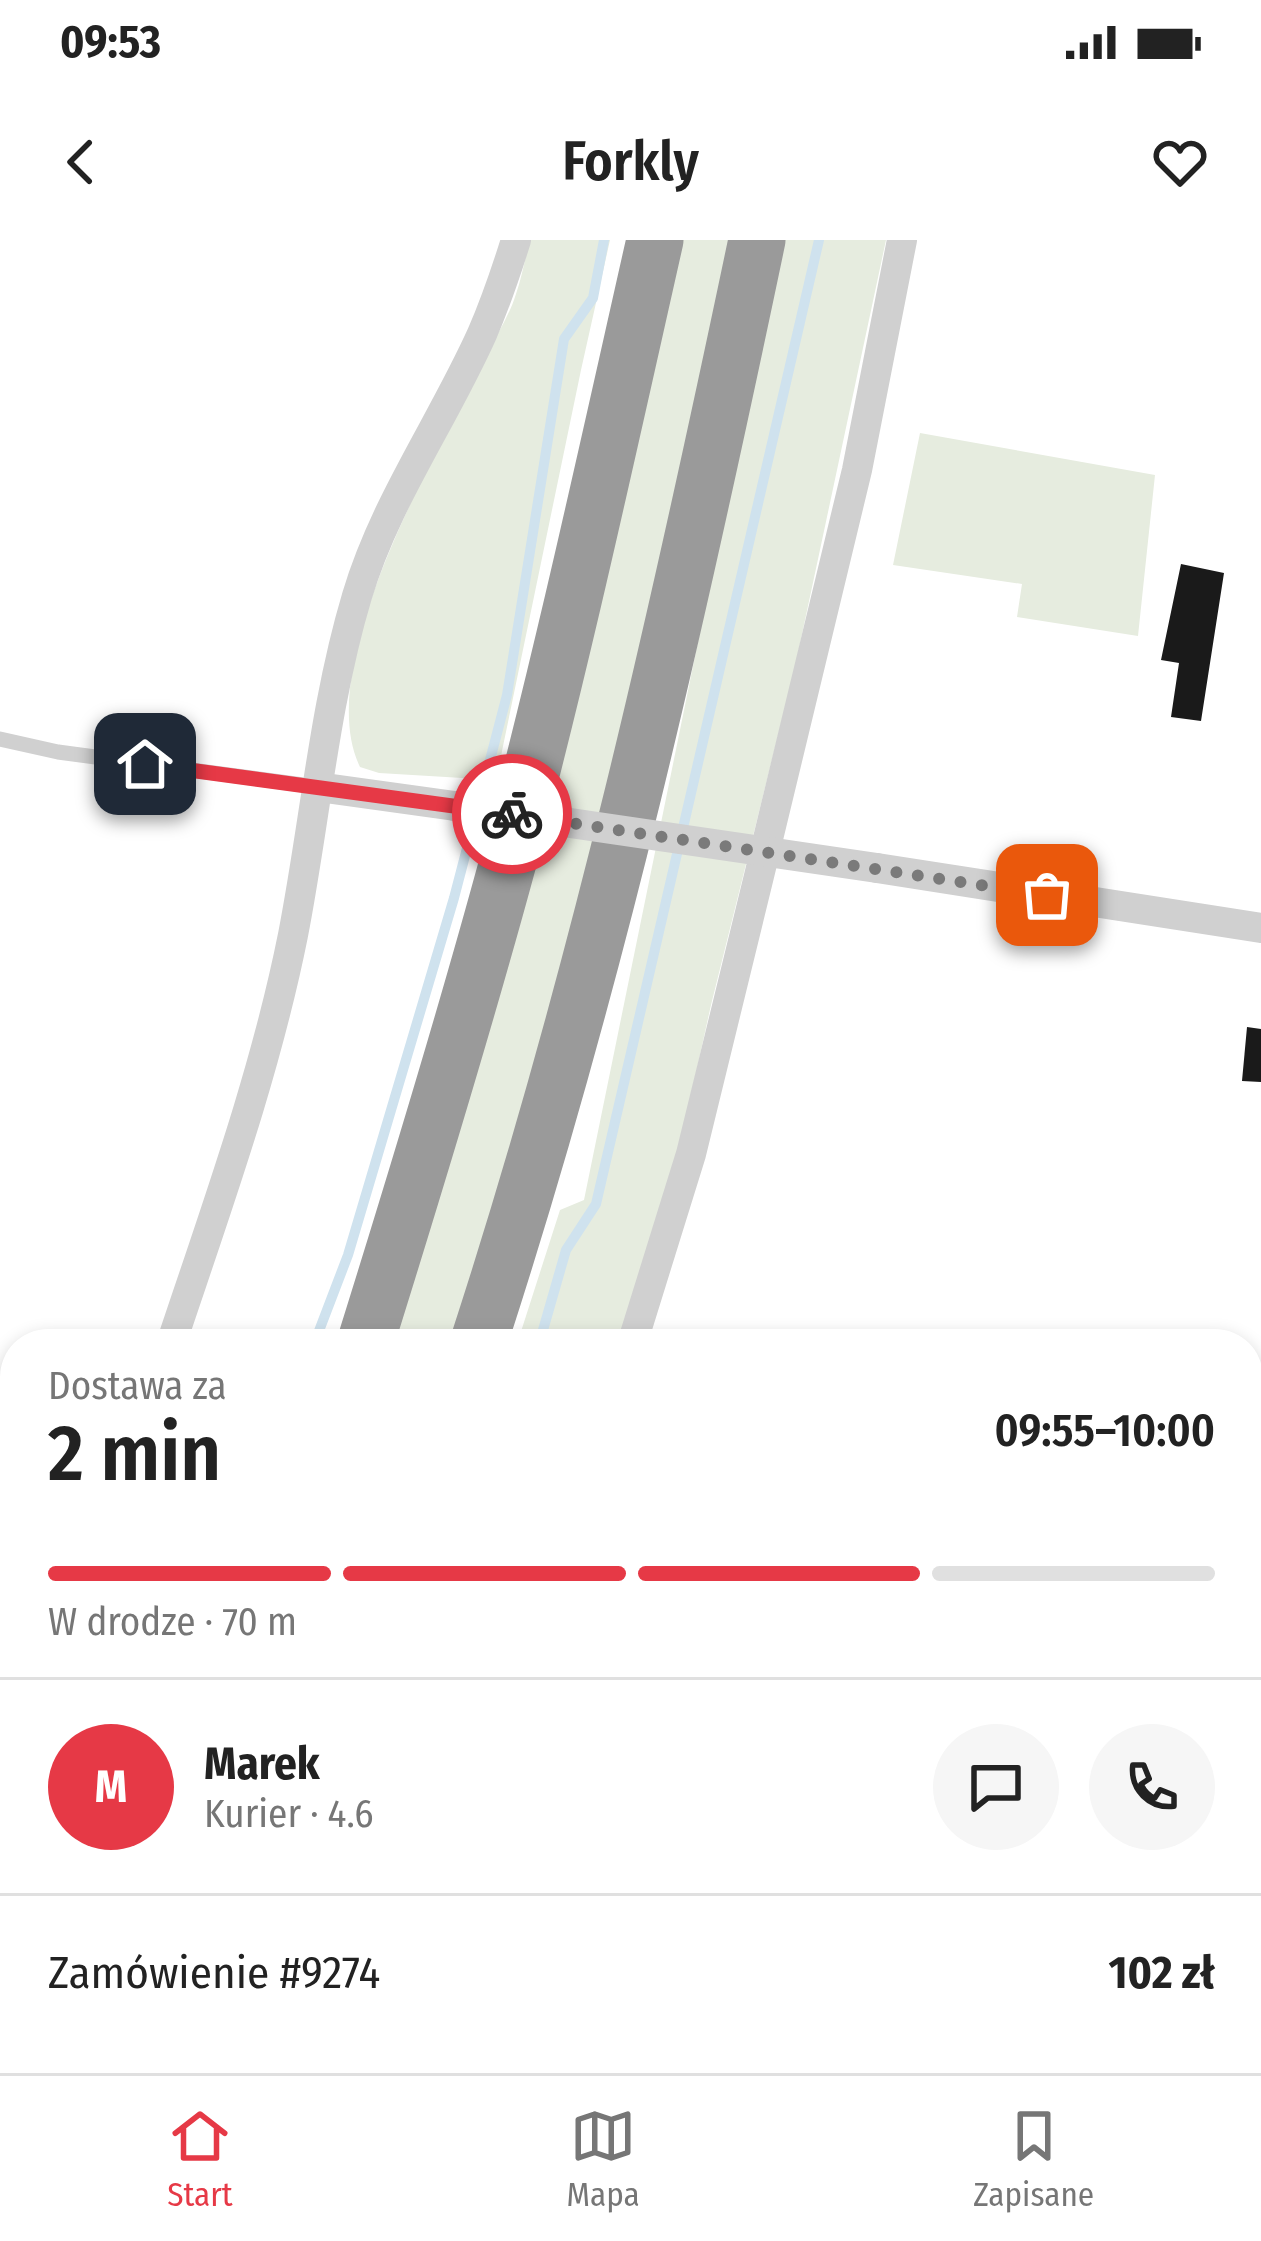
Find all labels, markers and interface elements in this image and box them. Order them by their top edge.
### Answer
text: 09:53 [60,15,161,69]
icon: back [48,129,114,195]
icon: heart [1147,129,1213,195]
text: Forkly [562,130,699,194]
pin [94,713,196,815]
icon: home [112,731,178,797]
courier [452,754,572,874]
icon: bike [479,781,545,847]
pin [996,844,1098,946]
icon: bag [1014,862,1080,928]
text: Dostawa za [48,1363,227,1409]
text: 09:55–10:00 [995,1404,1215,1458]
text: 2 min [48,1407,221,1501]
text: W drodze · 70 m [48,1599,297,1645]
button: chat [933,1724,1059,1850]
button: phone [1089,1724,1215,1850]
text: Marek [204,1737,320,1791]
text: M [95,1760,127,1814]
text: Kurier · 4.6 [204,1791,374,1837]
text: Zamówienie #9274 [48,1946,380,2000]
text: 102 zł [1108,1946,1215,2000]
tab: Start [167,2103,233,2215]
tab: Mapa [567,2103,640,2215]
tab: Zapisane [973,2103,1094,2215]

